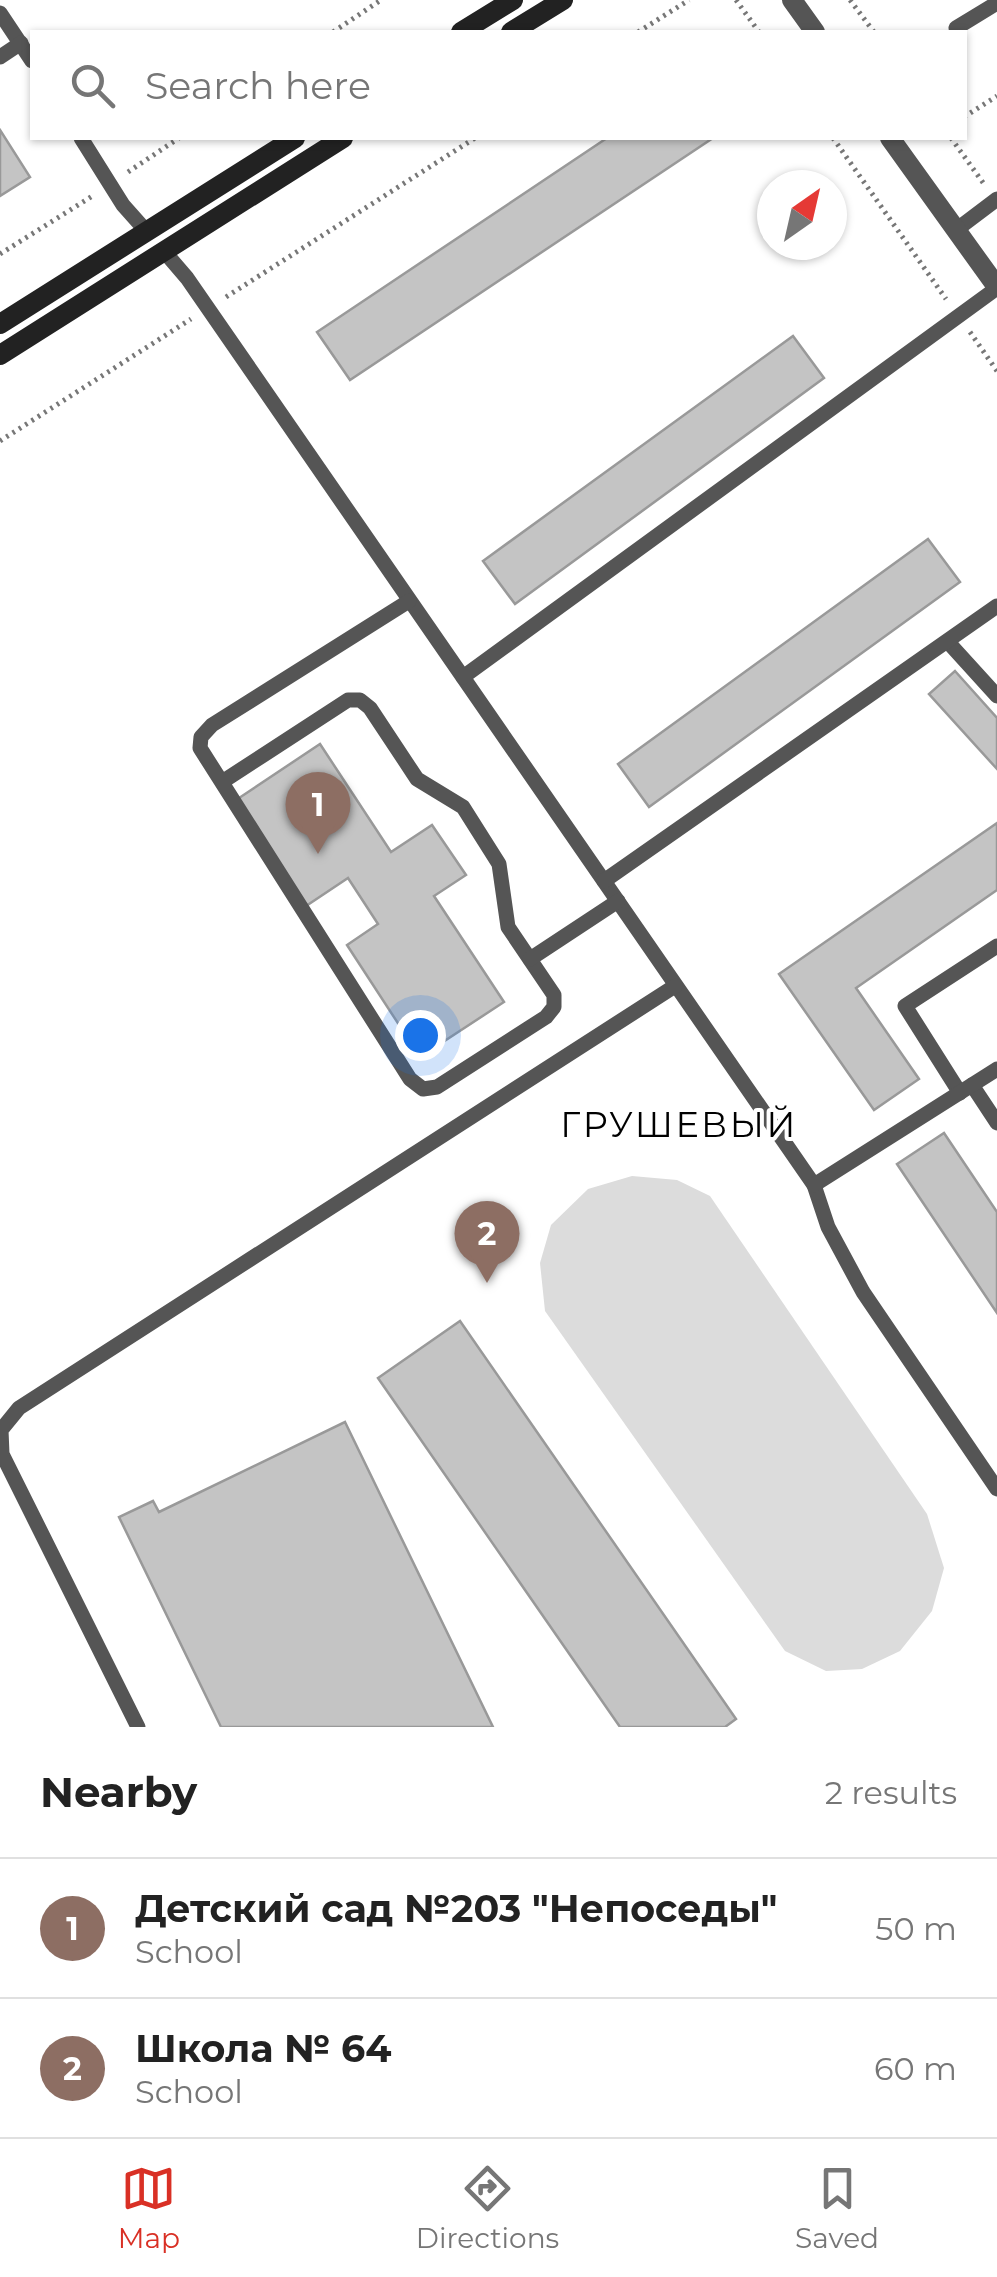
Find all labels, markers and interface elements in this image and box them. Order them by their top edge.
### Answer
search box [30,30,967,140]
icon: search [65,58,120,113]
text: Search here [145,62,371,109]
north arrow [757,170,847,260]
pin: 1 [286,772,350,854]
your location [395,1010,446,1061]
district label: ГРУШЕВЫЙ [560,1103,798,1146]
pin: 2 [454,1200,520,1283]
text: Nearby [40,1766,197,1818]
text: 2 results [825,1773,957,1812]
text: Детский сад №203 "Непоседы" [135,1885,777,1932]
text: 1 [66,1909,79,1948]
text: 50 m [875,1909,957,1948]
text: School [135,1932,243,1971]
text: Школа № 64 [135,2025,392,2072]
text: 2 [63,2049,82,2088]
text: 60 m [874,2049,957,2088]
text: School [135,2072,243,2111]
tab: Map [118,2161,180,2255]
tab: Directions [416,2161,559,2255]
tab: Saved [795,2161,879,2255]

